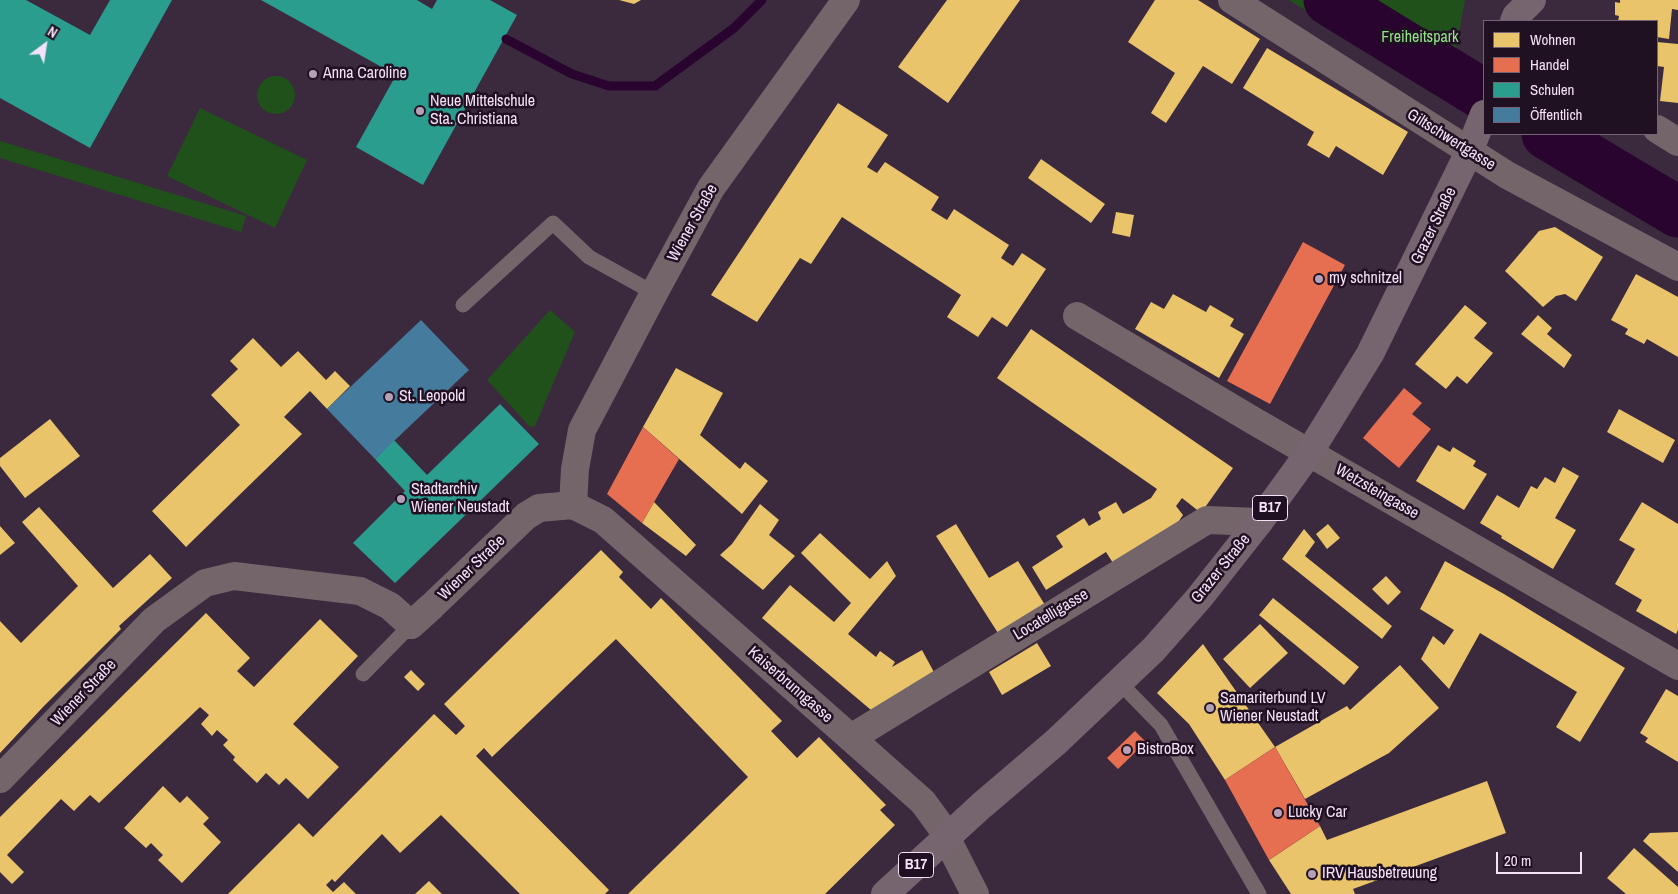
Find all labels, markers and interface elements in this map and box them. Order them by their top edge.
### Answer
north arrow [20,20,70,70]
legend [1483,20,1658,135]
text: N [45,22,61,42]
park label: Freiheitspark [1381,28,1459,48]
text: Wohnen [1530,29,1576,50]
text: Handel [1530,54,1569,75]
place label: Anna Caroline [323,64,407,84]
marker: Anna Caroline [307,68,319,80]
text: Schulen [1530,79,1574,100]
place label: Neue Mittelschule Sta. Christiana [430,92,535,130]
text: Öffentlich [1530,104,1582,125]
marker: Neue Mittelschule Sta. Christiana [414,105,426,117]
street label: Giltschwertgasse [1403,105,1499,175]
street label: Wiener Straße [664,181,722,265]
street label: Grazer Straße [1407,184,1461,268]
place label: my schnitzel [1329,269,1402,289]
marker: my schnitzel [1313,273,1325,285]
place label: St. Leopold [399,387,465,407]
marker: St. Leopold [383,391,395,403]
street label: Wetzsteingasse [1332,460,1422,524]
place label: Stadtarchiv Wiener Neustadt [411,480,509,518]
marker: Stadtarchiv Wiener Neustadt [395,493,407,505]
road number: B17 [1252,496,1288,520]
street label: Wiener Straße [435,531,509,605]
street label: Grazer Straße [1187,531,1255,607]
street label: Locatelligasse [1010,585,1092,645]
street label: Kaiserbrunngasse [744,643,836,727]
street label: Wiener Straße [47,656,121,730]
place label: Samariterbund LV Wiener Neustadt [1220,689,1326,727]
marker: Samariterbund LV Wiener Neustadt [1204,702,1216,714]
place label: BistroBox [1137,740,1194,760]
marker: BistroBox [1121,744,1133,756]
place label: Lucky Car [1288,803,1347,823]
marker: Lucky Car [1272,807,1284,819]
scale bar [1498,842,1584,874]
text: 20 m [1504,850,1531,871]
road number: B17 [898,852,934,878]
place label: IRV Hausbetreuung [1322,864,1437,884]
marker: IRV Hausbetreuung [1306,868,1318,880]

